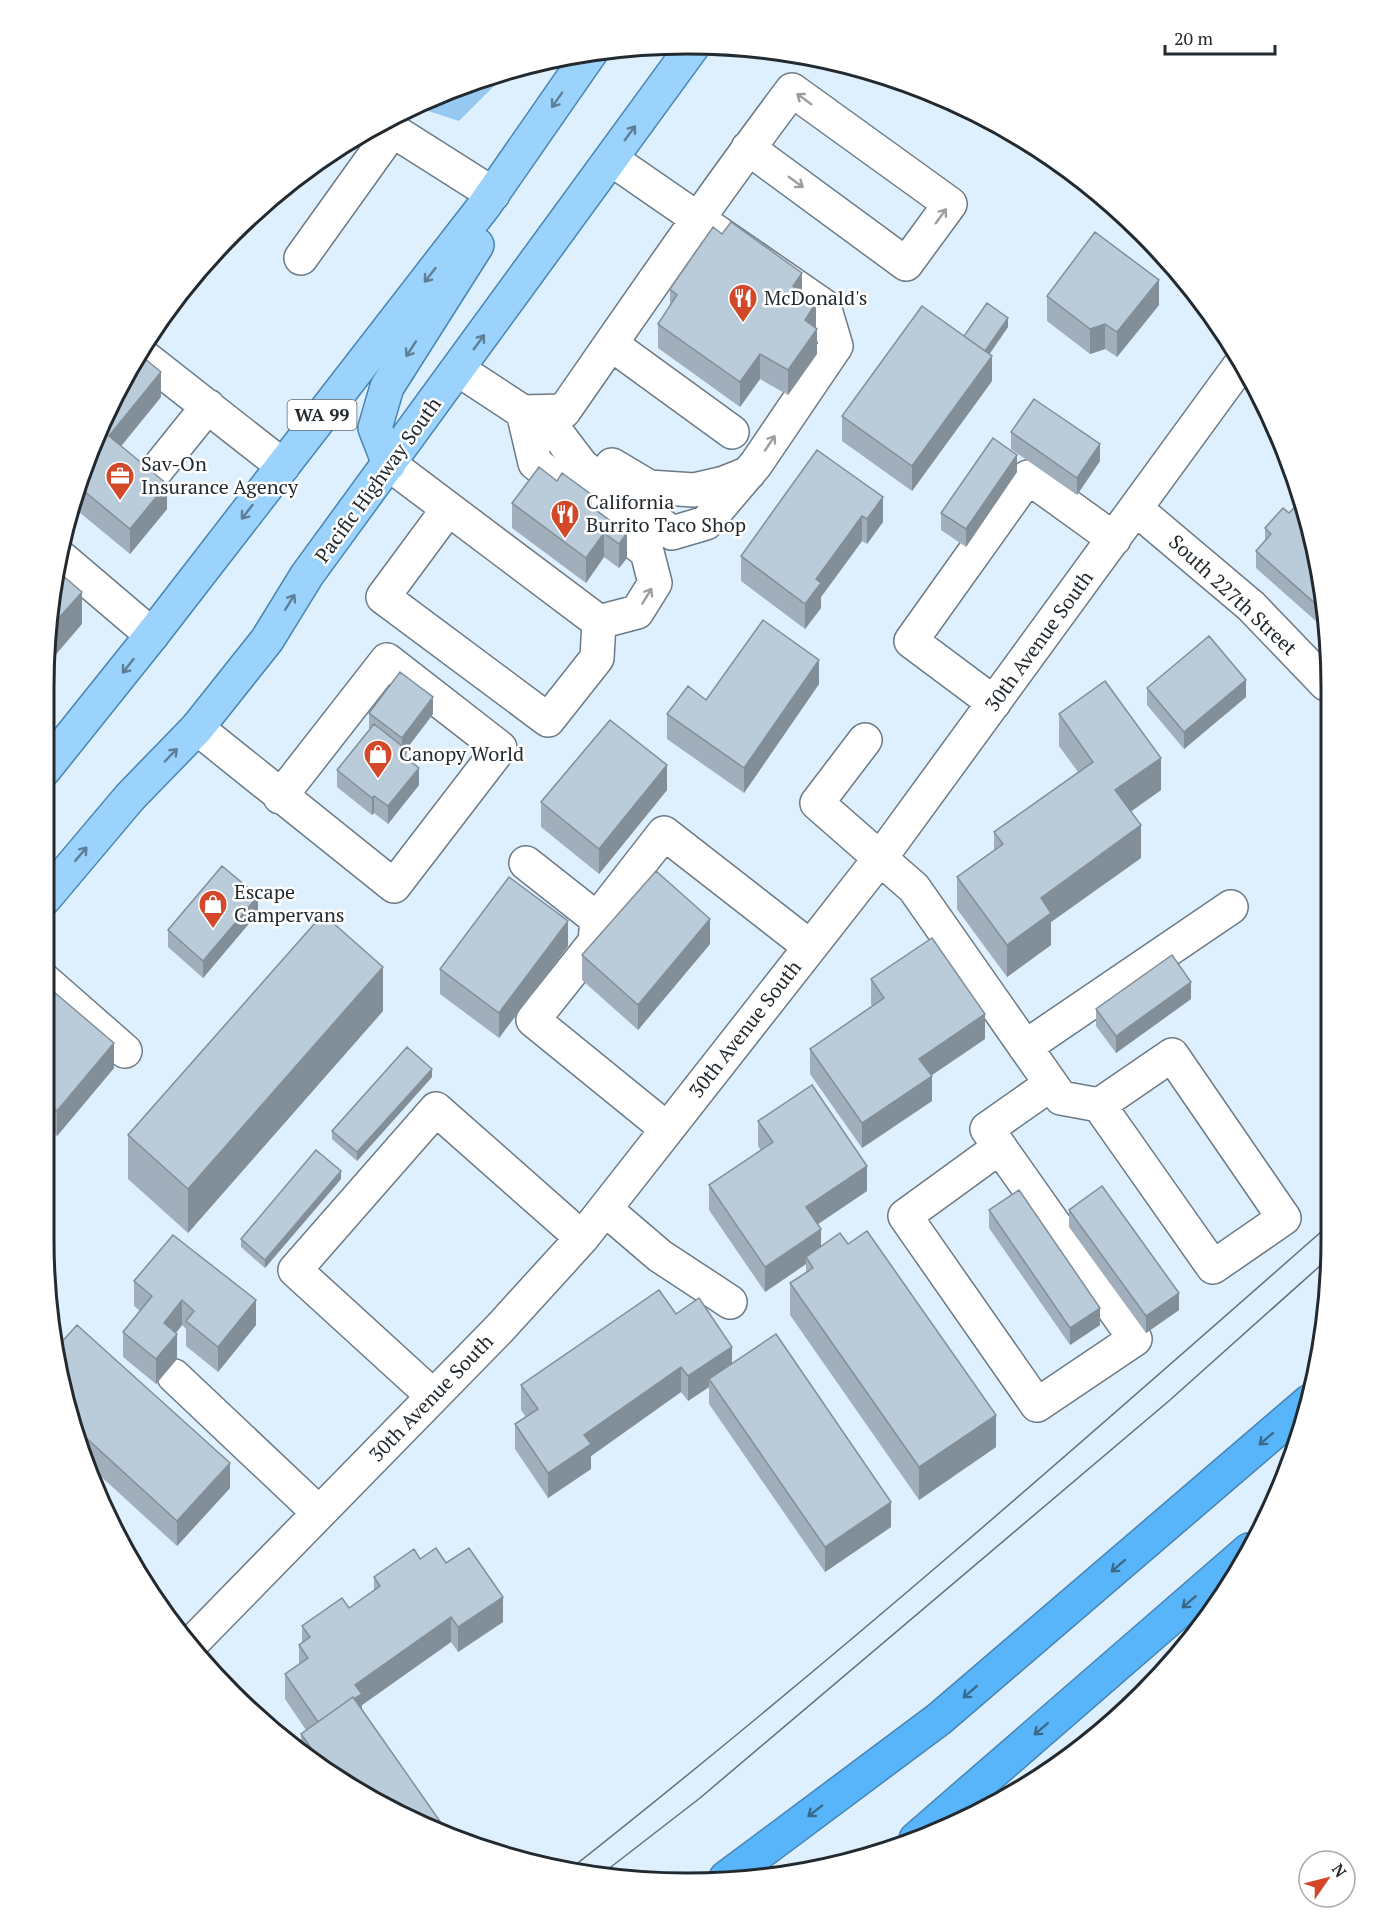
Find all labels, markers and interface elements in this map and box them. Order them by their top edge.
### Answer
scale bar [1165,18,1274,56]
text: 20 m [1174,26,1214,50]
one-way arrow [551,91,563,108]
one-way arrow [797,93,813,105]
one-way arrow [624,125,636,141]
one-way arrow [787,176,803,188]
one-way arrow [935,209,947,225]
one-way arrow [424,266,437,282]
restaurant icon: McDonald's [727,282,759,324]
place label: McDonald's [764,284,868,311]
one-way arrow [473,334,485,350]
one-way arrow [405,340,417,356]
street label: Pacific Highway South [308,391,447,568]
road number: WA 99 [288,400,356,430]
one-way arrow [764,435,776,452]
place label: Sav-On Insurance Agency [141,450,299,500]
office icon: Sav-On Insurance Agency [104,460,136,502]
place label: California Burrito Taco Shop [586,488,746,538]
restaurant icon: California Burrito Taco Shop [549,498,581,540]
one-way arrow [240,504,253,520]
street label: South 227th Street [1164,528,1304,661]
street label: 30th Avenue South [978,565,1099,716]
one-way arrow [641,588,653,605]
one-way arrow [285,594,297,611]
one-way arrow [121,658,134,674]
shop icon: Canopy World [362,738,394,780]
place label: Canopy World [399,740,524,767]
one-way arrow [163,748,178,763]
one-way arrow [75,846,88,862]
place label: Escape Campervans [234,878,344,928]
shop icon: Escape Campervans [197,888,229,930]
street label: 30th Avenue South [682,954,807,1103]
street label: 30th Avenue South [363,1328,499,1467]
one-way arrow [1259,1432,1274,1446]
one-way arrow [1110,1559,1126,1572]
one-way arrow [1182,1595,1197,1609]
one-way arrow [962,1686,978,1699]
one-way arrow [1034,1722,1049,1736]
one-way arrow [808,1805,824,1818]
north arrow [1297,1849,1357,1909]
text: N [1327,1859,1352,1882]

